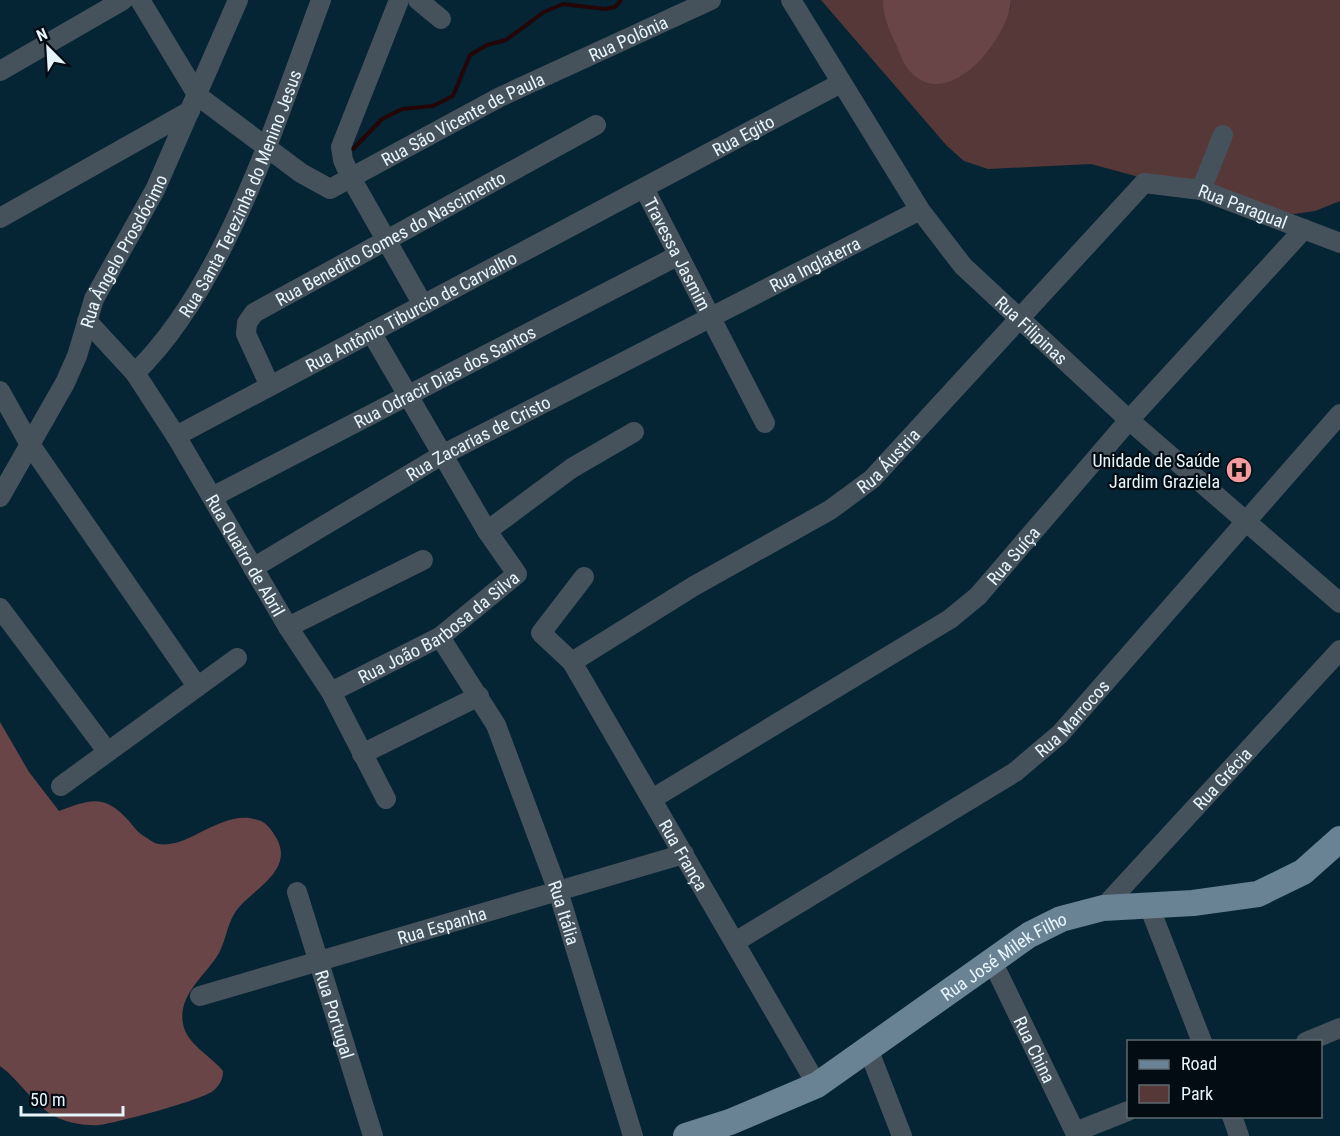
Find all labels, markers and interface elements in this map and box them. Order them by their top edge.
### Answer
street label: Rua Polônia [585,11,671,65]
north arrow [18,18,78,78]
text: N [34,24,50,45]
street label: Rua Santa Terezinha do Menino Jesus [174,67,305,321]
street label: Rua São Vicente de Paula [377,68,548,170]
street label: Rua Egito [709,110,778,160]
street label: Rua Benedito Gomes do Nascimento [272,166,509,310]
street label: Rua Ângelo Prosdócimo [76,171,171,330]
street label: Rua Paragual [1195,179,1290,232]
street label: Travessa Jasmim [640,194,716,314]
street label: Rua Inglaterra [766,232,863,296]
street label: Rua Antônio Tiburcio de Carvalho [302,247,520,376]
street label: Rua Filipinas [991,291,1072,368]
street label: Rua Odracir Dias dos Santos [350,321,539,432]
street label: Rua Zacarias de Cristo [402,391,554,485]
street label: Rua Áustria [852,424,924,497]
place label: Unidade de Saúde Jardim Graziela [1092,450,1220,492]
hospital icon: Unidade de Saúde Jardim Graziela [1224,455,1254,485]
street label: Rua Quatro de Abril [202,490,290,620]
street label: Rua Suíça [982,522,1044,589]
street label: Rua João Barbosa da Silva [354,567,523,687]
street label: Rua Marrocos [1030,675,1113,761]
street label: Rua Grécia [1188,743,1256,814]
street label: Rua França [655,816,713,894]
street label: Rua Itália [544,877,584,947]
street label: Rua Espanha [395,902,489,948]
street label: Rua José Milek Filho [937,908,1069,1005]
street label: Rua Portugal [311,967,359,1061]
street label: Rua China [1010,1013,1060,1086]
legend [1127,1040,1322,1118]
text: Road [1181,1053,1217,1074]
scale bar [21,1079,123,1117]
text: Park [1181,1083,1213,1104]
text: 50 m [30,1089,65,1110]

